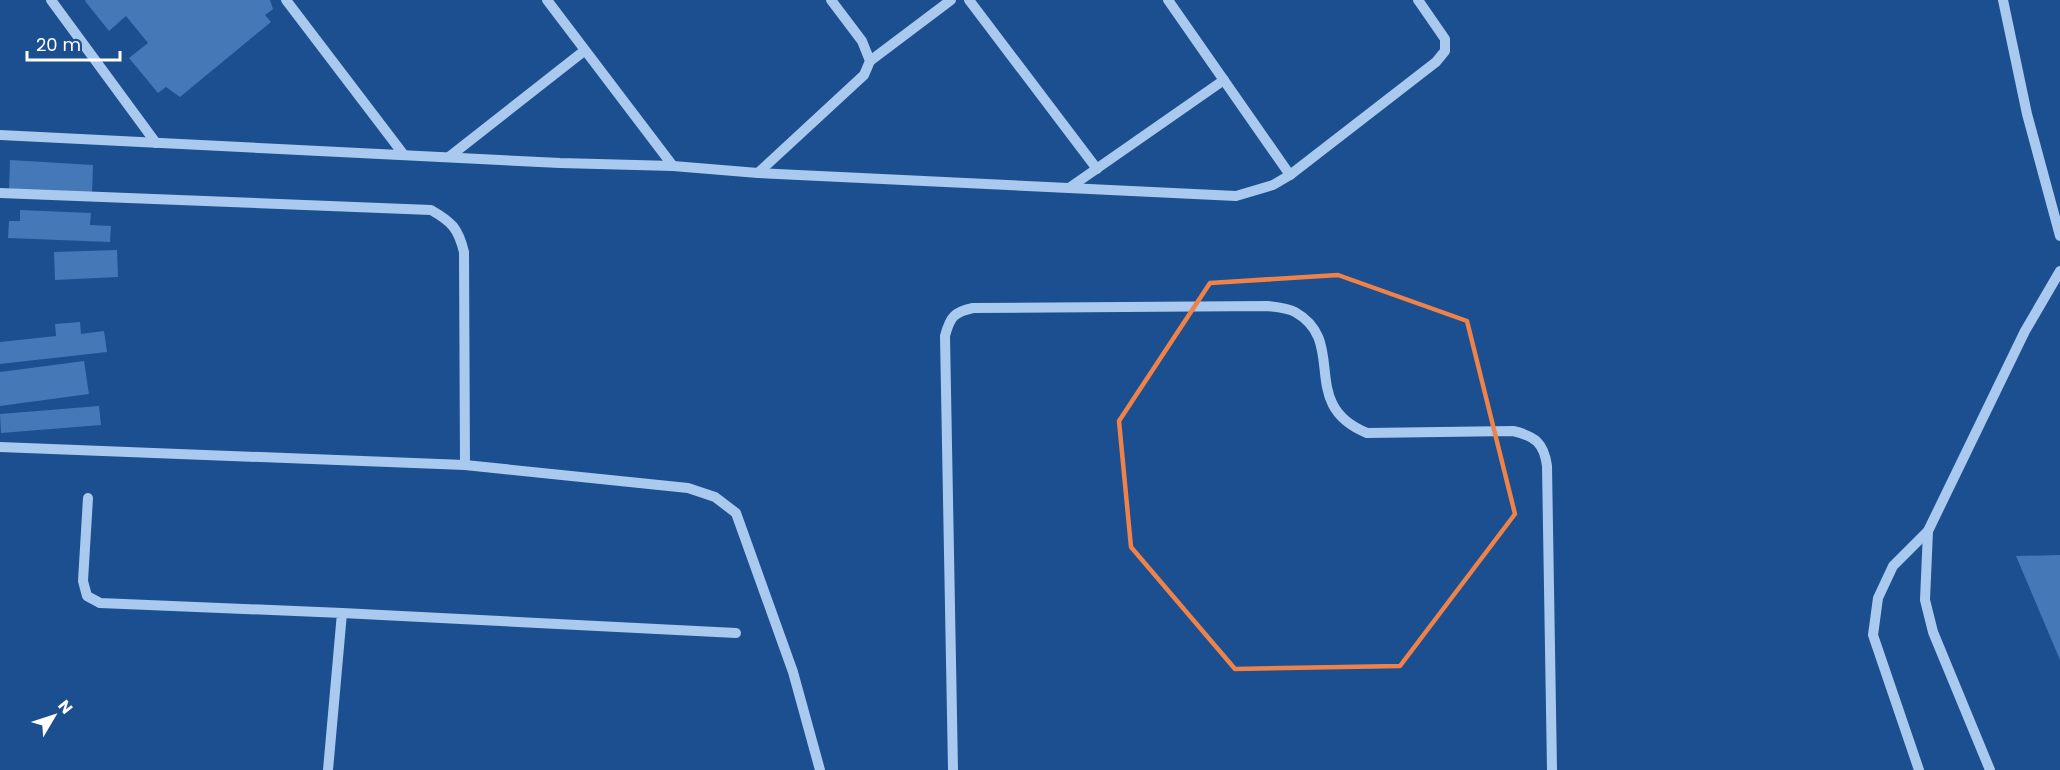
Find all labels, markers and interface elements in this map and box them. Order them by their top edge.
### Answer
scale bar [27,24,120,62]
text: 20 m [36,32,81,57]
north arrow [24,686,84,746]
text: N [53,695,78,719]

